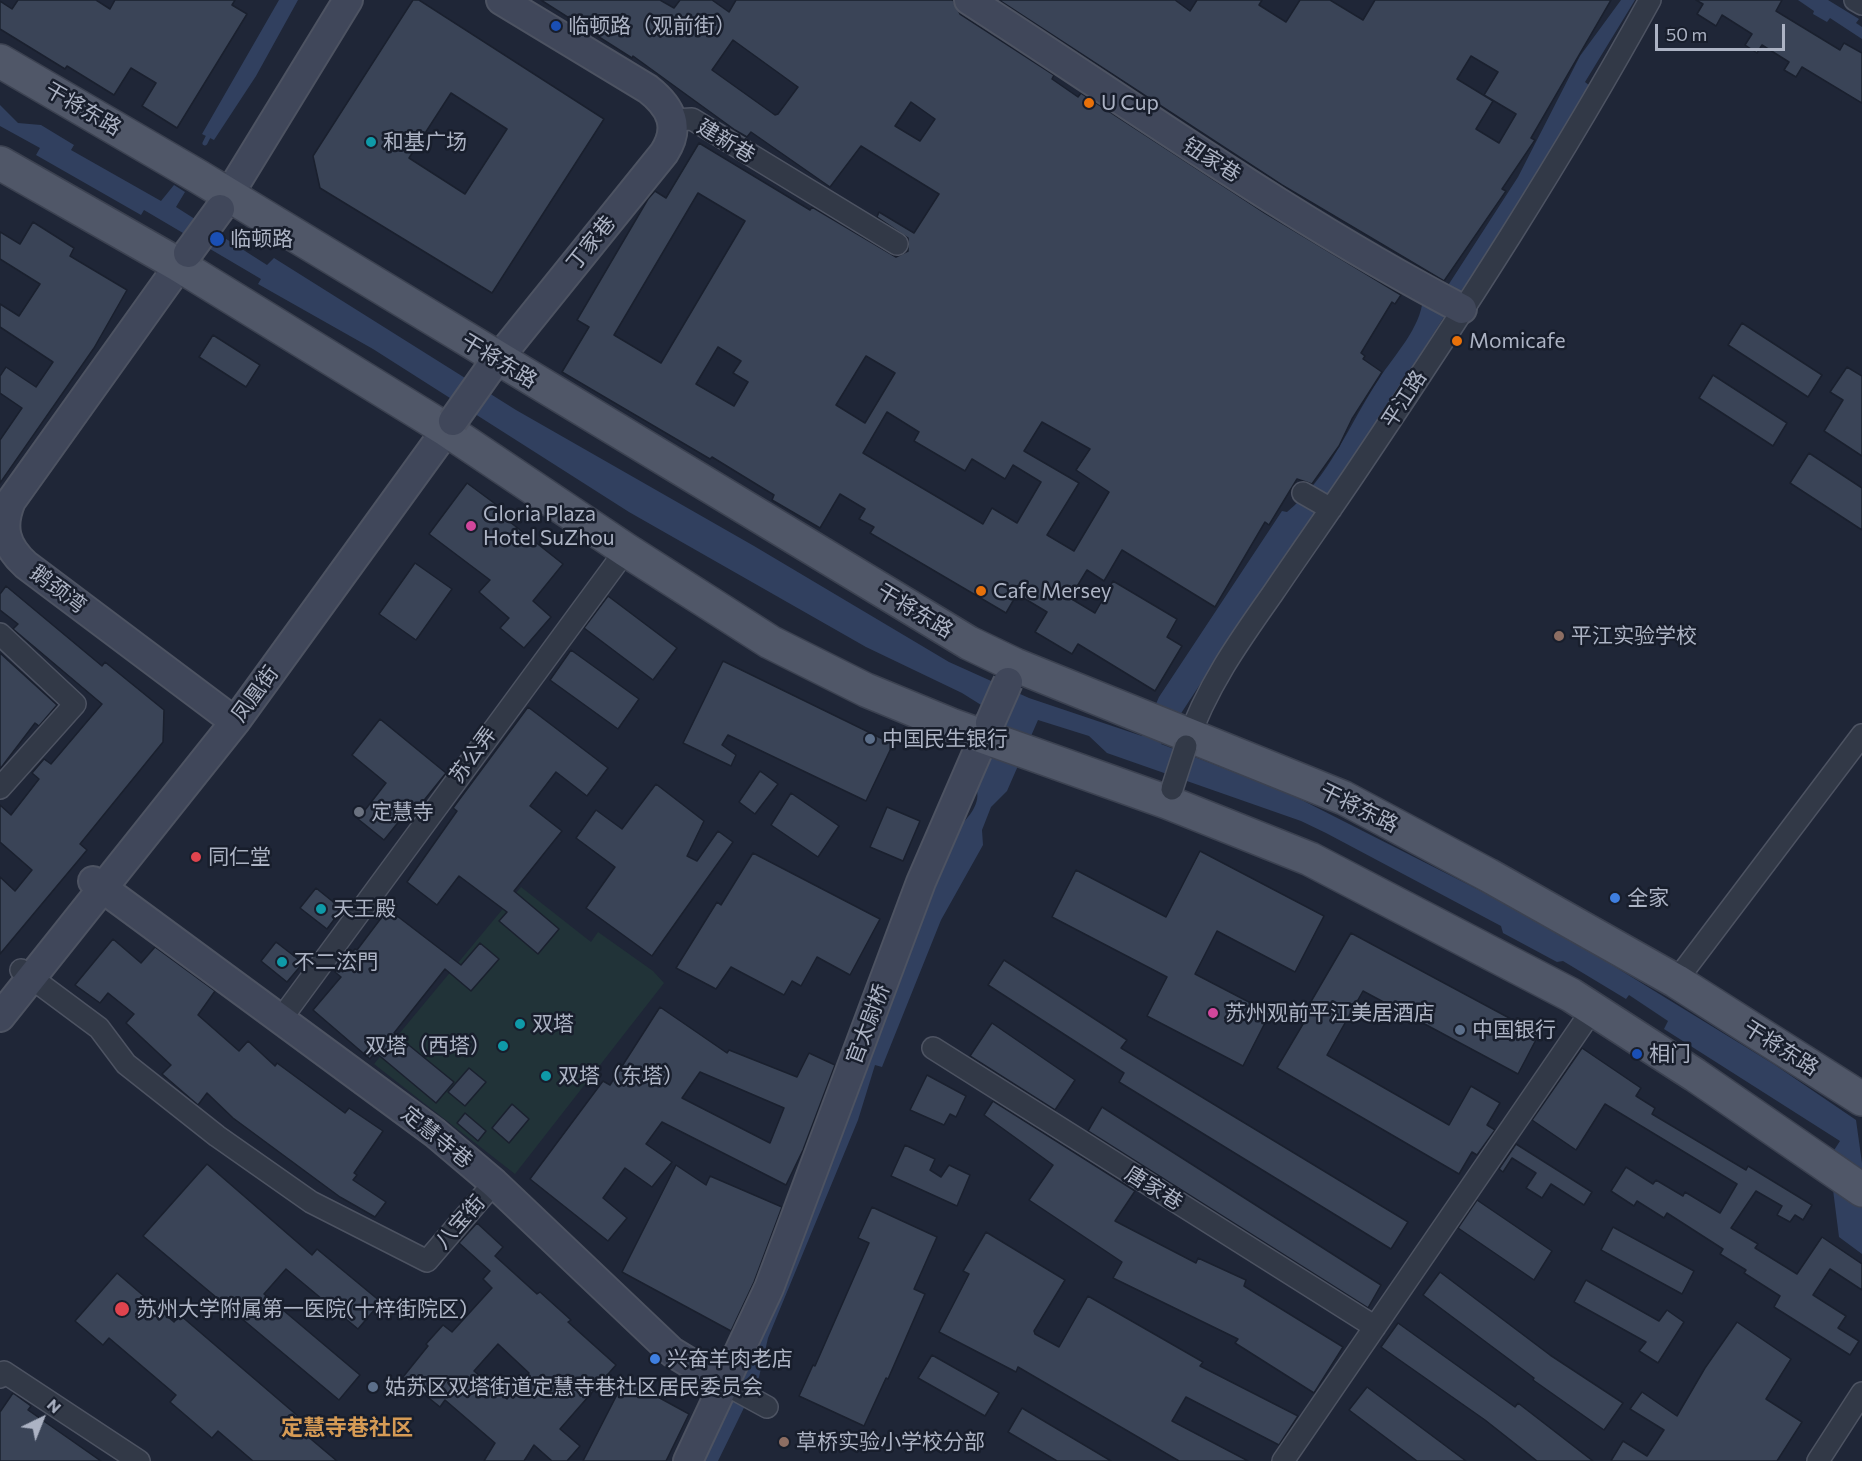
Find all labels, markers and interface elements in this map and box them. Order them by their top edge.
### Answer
scale bar [1658,12,1788,50]
place label: 临顿路（观前街） [568,13,736,39]
marker: 临顿路（观前街） [549,19,563,33]
text: 50 m [1666,23,1707,45]
street label: 干将东路 [40,77,126,141]
place label: U Cup [1101,90,1159,116]
marker: U Cup [1082,96,1096,110]
street label: 建新巷 [693,114,759,168]
place label: 和基广场 [383,129,467,155]
street label: 钮家巷 [1179,133,1245,187]
marker: 和基广场 [364,135,378,149]
street label: 丁家巷 [561,211,621,275]
place label: 临顿路 [230,226,293,252]
marker: 临顿路 [208,230,226,248]
place label: Momicafe [1469,328,1566,354]
street label: 干将东路 [457,329,541,393]
marker: Momicafe [1450,334,1464,348]
street label: 平江路 [1376,366,1432,432]
place label: Gloria Plaza Hotel SuZhou [483,501,614,551]
marker: Gloria Plaza Hotel SuZhou [464,519,478,533]
street label: 鹅颈湾 [25,560,91,618]
place label: Cafe Mersey [993,578,1112,604]
street label: 干将东路 [873,579,957,643]
marker: Cafe Mersey [974,584,988,598]
place label: 平江实验学校 [1571,623,1697,649]
marker: 平江实验学校 [1552,629,1566,643]
street label: 凤凰街 [226,661,284,727]
street label: 苏公弄 [444,722,502,788]
place label: 中国民生银行 [882,726,1008,752]
marker: 中国民生银行 [863,732,877,746]
street label: 干将东路 [1316,778,1402,838]
place label: 定慧寺 [371,799,434,825]
marker: 定慧寺 [352,805,366,819]
place label: 同仁堂 [208,844,271,870]
marker: 同仁堂 [189,850,203,864]
place label: 全家 [1627,885,1669,911]
marker: 全家 [1608,891,1622,905]
place label: 天王殿 [333,896,396,922]
marker: 天王殿 [314,902,328,916]
place label: 不二㳒門 [294,949,378,975]
marker: 不二㳒門 [275,955,289,969]
street label: 官太尉桥 [841,980,895,1068]
place label: 苏州观前平江美居酒店 [1225,1000,1435,1026]
marker: 苏州观前平江美居酒店 [1206,1006,1220,1020]
place label: 双塔 [532,1011,574,1037]
street label: 干将东路 [1739,1015,1823,1081]
marker: 双塔 [513,1017,527,1031]
place label: 中国银行 [1472,1017,1556,1043]
marker: 中国银行 [1453,1023,1467,1037]
place label: 双塔（西塔） [365,1033,491,1059]
marker: 双塔（西塔） [496,1039,510,1053]
place label: 相门 [1649,1041,1691,1067]
marker: 相门 [1630,1047,1644,1061]
place label: 双塔（东塔） [558,1063,684,1089]
marker: 双塔（东塔） [539,1069,553,1083]
street label: 定慧寺巷 [396,1101,478,1173]
street label: 唐家巷 [1121,1161,1187,1215]
street label: 八宝街 [430,1190,490,1254]
place label: 苏州大学附属第一医院(十梓街院区) [136,1296,467,1322]
marker: 苏州大学附属第一医院(十梓街院区) [113,1300,131,1318]
place label: 兴奋羊肉老店 [667,1346,793,1372]
marker: 兴奋羊肉老店 [648,1352,662,1366]
place label: 姑苏区双塔街道定慧寺巷社区居民委员会 [385,1374,763,1400]
marker: 姑苏区双塔街道定慧寺巷社区居民委员会 [366,1380,380,1394]
north arrow [12,1389,72,1449]
text: N [44,1394,65,1417]
district label: 定慧寺巷社区 [281,1415,413,1441]
place label: 草桥实验小学校分部 [796,1429,985,1455]
marker: 草桥实验小学校分部 [777,1435,791,1449]

